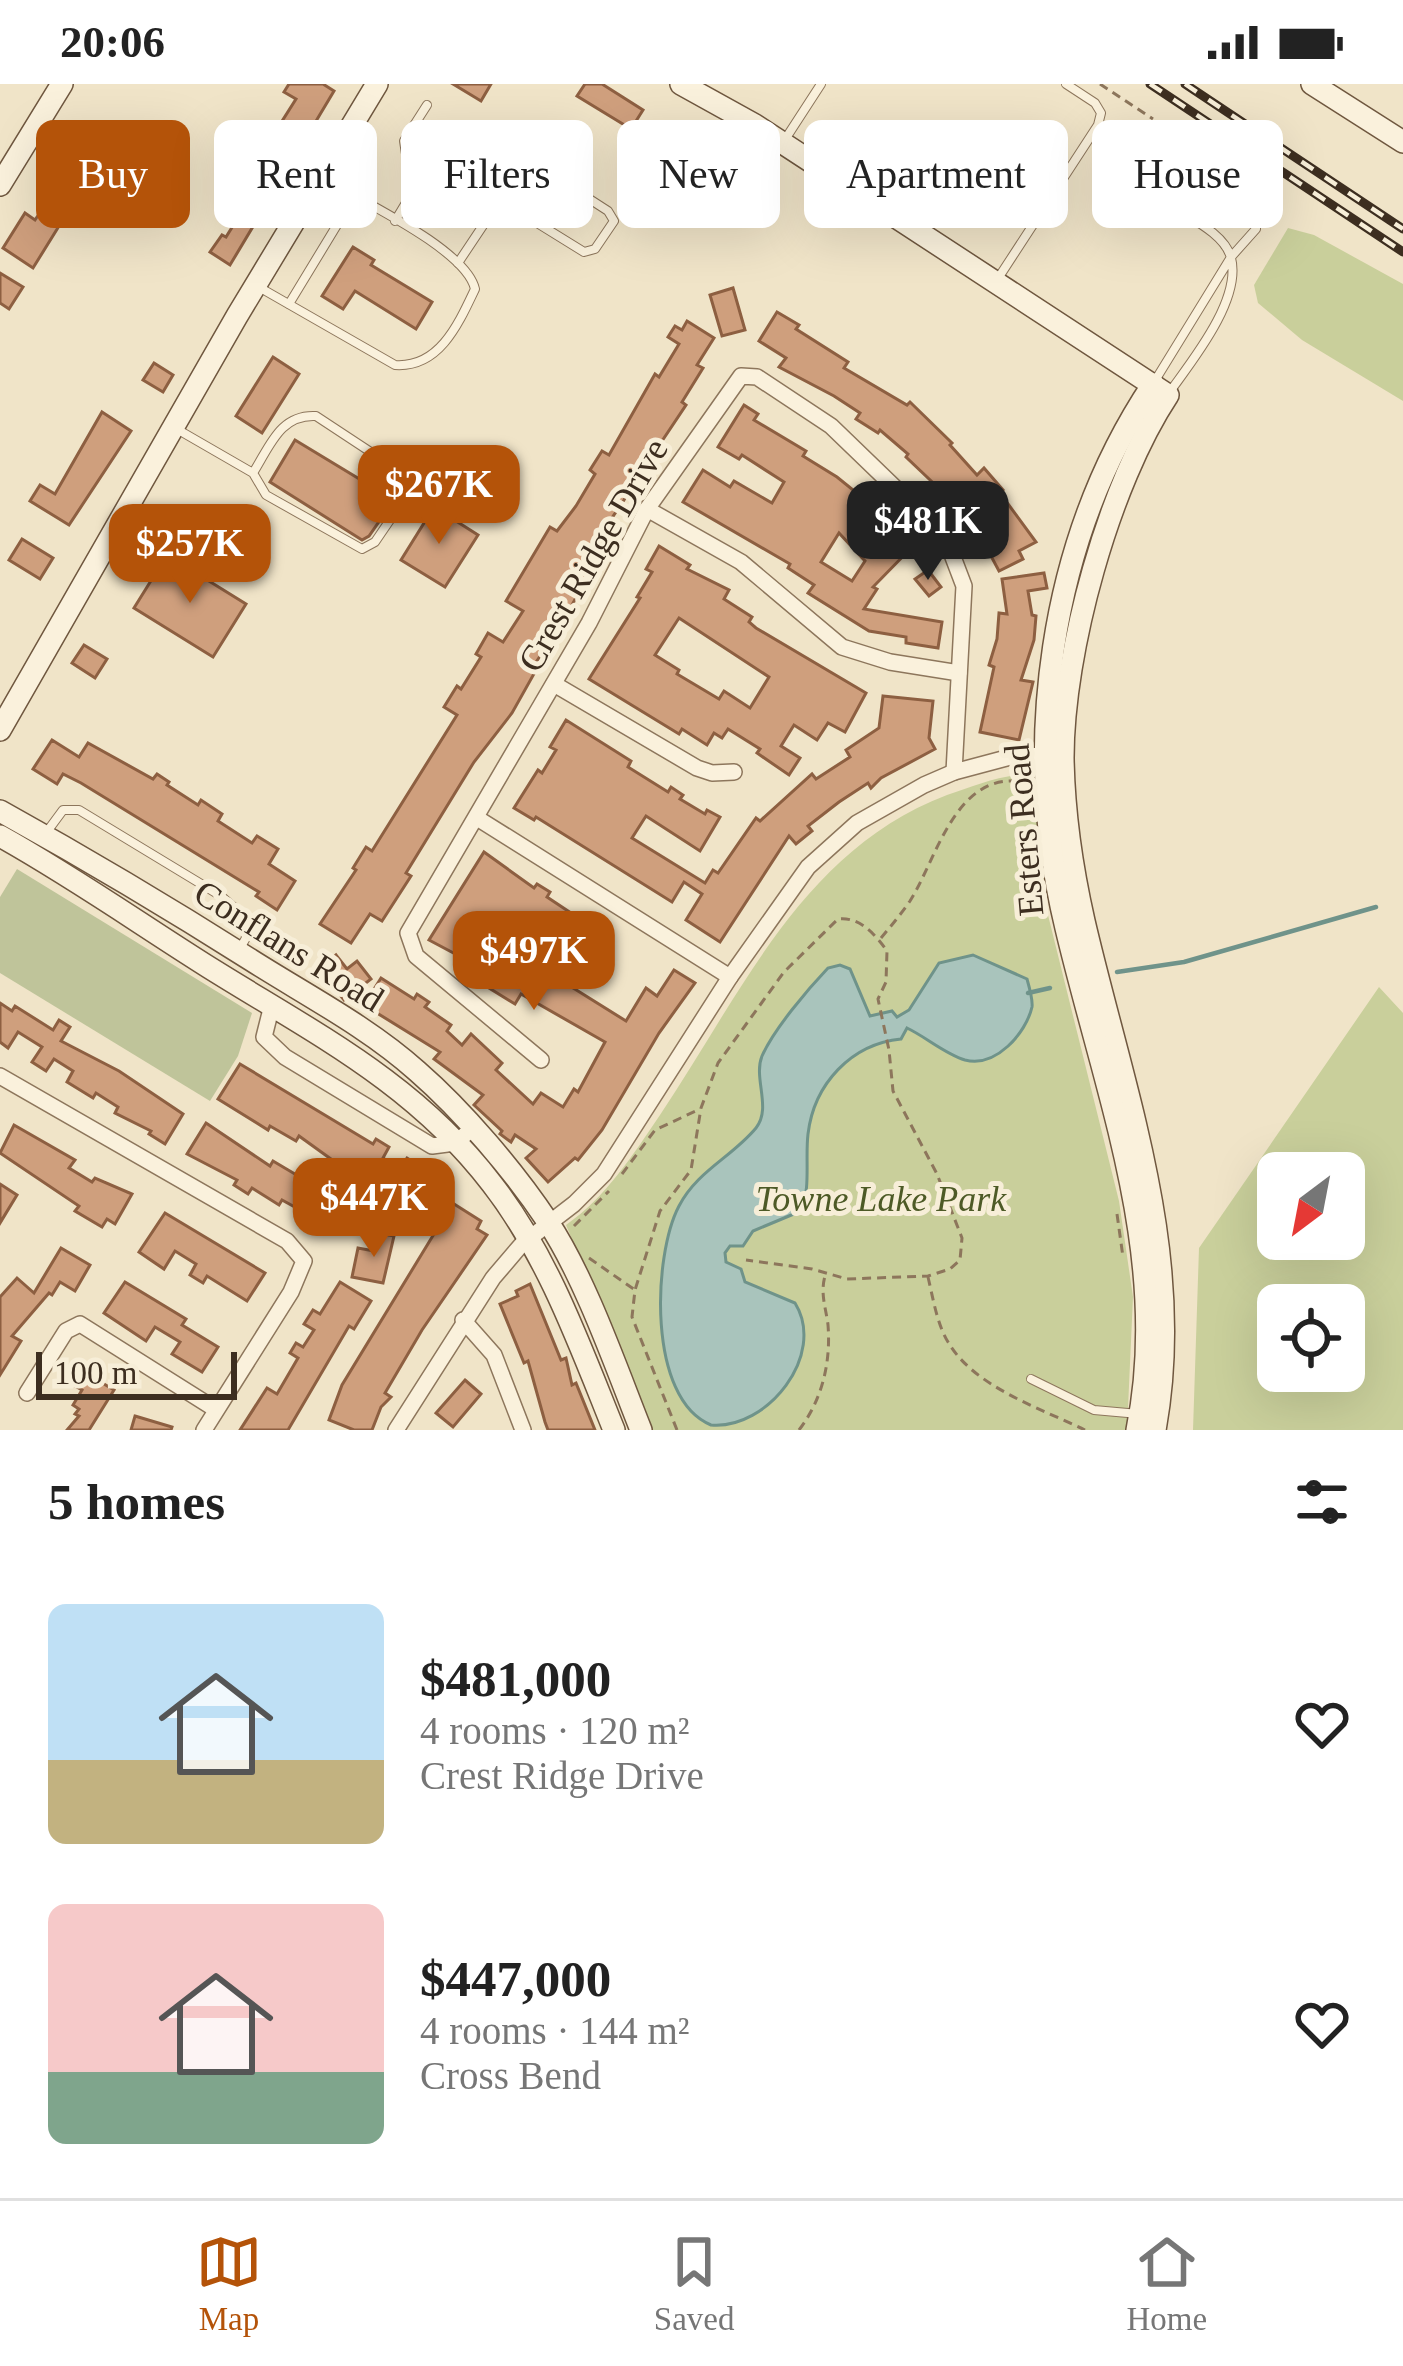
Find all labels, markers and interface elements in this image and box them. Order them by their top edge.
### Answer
text: 20:06 [60,17,165,67]
chip: Buy [36,120,190,228]
chip: Rent [214,120,377,228]
chip: Filters [401,120,593,228]
chip: New [617,120,780,228]
chip: Apartment [804,120,1068,228]
chip: House [1092,120,1283,228]
street label: Crest Ridge Drive [510,432,676,678]
pin: $267K [355,445,523,547]
text: $267K [385,462,493,505]
pin: $481K [844,481,1012,583]
text: $481K [874,498,982,541]
pin: $257K [106,504,274,606]
text: $257K [136,521,244,564]
street label: Esters Road [997,742,1051,918]
street label: Conflans Road [187,872,391,1020]
pin: $497K [450,911,618,1013]
text: $497K [480,928,588,971]
north arrow [1257,1152,1365,1260]
map controls [1257,1152,1365,1392]
pin: $447K [290,1158,458,1260]
text: $447K [320,1175,428,1218]
park label: Towne Lake Park [756,1179,1007,1219]
button: locate [1257,1284,1365,1392]
scale bar [36,1346,237,1399]
text: 100 m [54,1355,137,1391]
icon: filters [1289,1469,1355,1535]
text: 5 homes [48,1474,225,1530]
text: $481,000 [420,1651,611,1707]
icon: home [144,1652,288,1796]
icon: heart [1289,1691,1355,1757]
text: 4 rooms · 120 m² [420,1709,690,1752]
text: Crest Ridge Drive [420,1754,704,1797]
text: $447,000 [420,1951,611,2007]
icon: home [144,1952,288,2096]
icon: heart [1289,1991,1355,2057]
text: 4 rooms · 144 m² [420,2009,690,2052]
text: Cross Bend [420,2054,601,2097]
tab: Map [196,2229,262,2338]
tab: Saved [654,2229,734,2338]
tab: Home [1126,2229,1207,2338]

